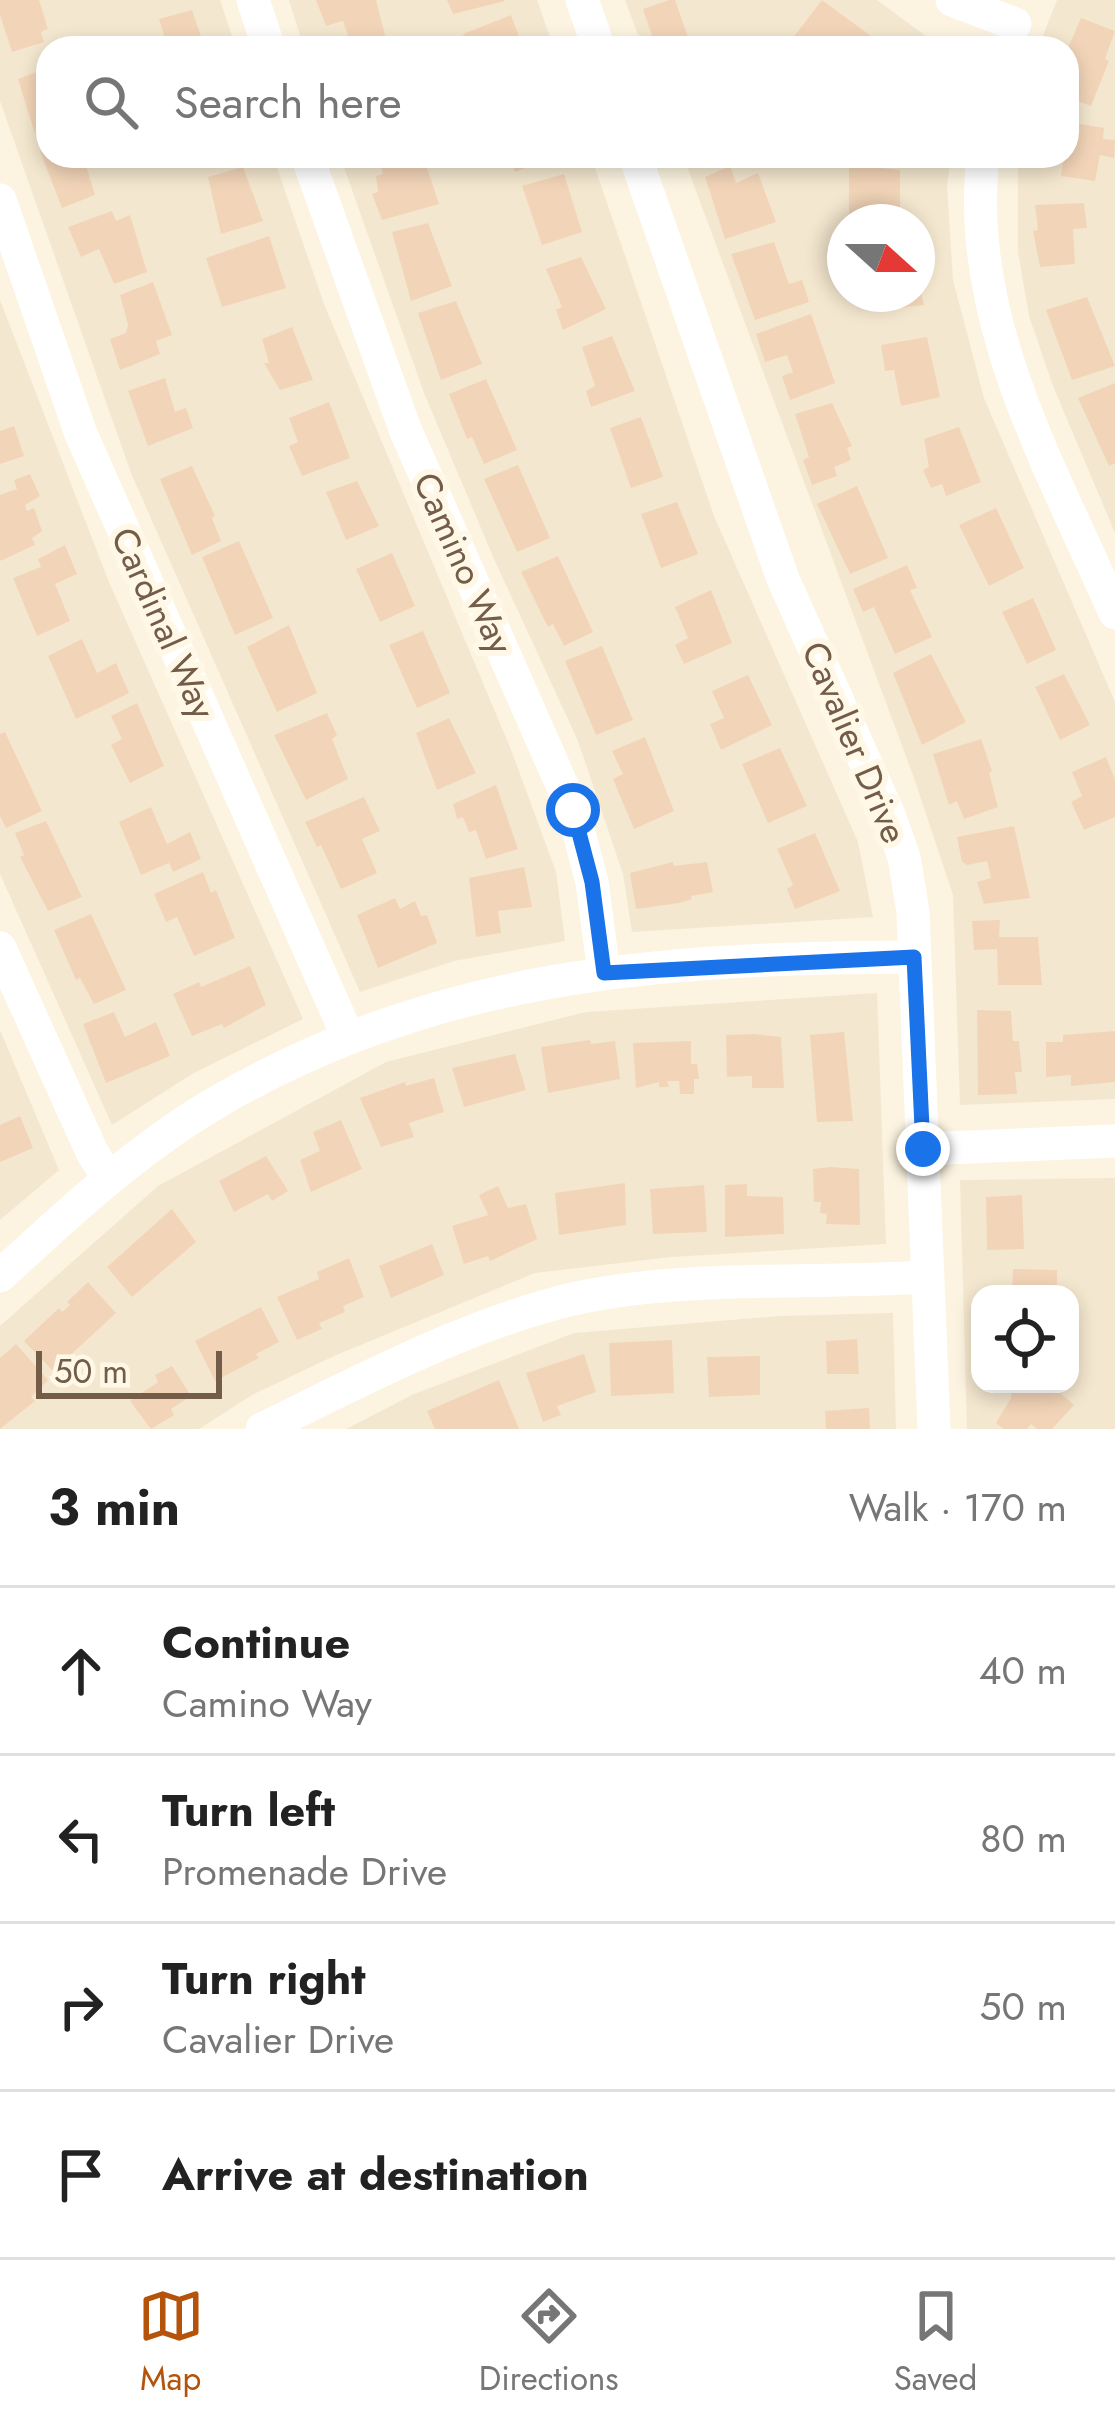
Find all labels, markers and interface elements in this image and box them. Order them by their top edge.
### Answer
search box [36,36,1079,168]
icon: search [78,69,144,135]
text: Search here [174,70,402,135]
north arrow [827,204,935,312]
street label: Camino Way [401,464,527,662]
street label: Cardinal Way [99,519,229,727]
street label: Cavalier Drive [789,633,921,851]
route start [546,783,600,837]
route end [896,1122,950,1176]
map controls [971,1285,1079,1393]
button: locate [971,1285,1079,1393]
scale bar [36,1345,222,1398]
text: 50 m [54,1348,128,1395]
text: 3 min [48,1470,180,1544]
text: Walk · 170 m [849,1479,1067,1536]
text: Continue [162,1610,350,1675]
icon: ahead [48,1638,114,1704]
text: 40 m [979,1642,1067,1699]
text: Camino Way [162,1675,372,1732]
text: Turn left [162,1778,335,1843]
icon: left [48,1806,114,1872]
text: 80 m [980,1810,1067,1867]
text: Promenade Drive [162,1843,447,1900]
text: Turn right [162,1946,366,2011]
icon: right [48,1974,114,2040]
text: 50 m [979,1978,1067,2035]
text: Cavalier Drive [162,2011,394,2068]
icon: arrive [48,2142,114,2208]
text: Arrive at destination [162,2142,589,2207]
tab: Map [138,2283,204,2402]
tab: Directions [479,2283,619,2402]
tab: Saved [894,2283,977,2402]

